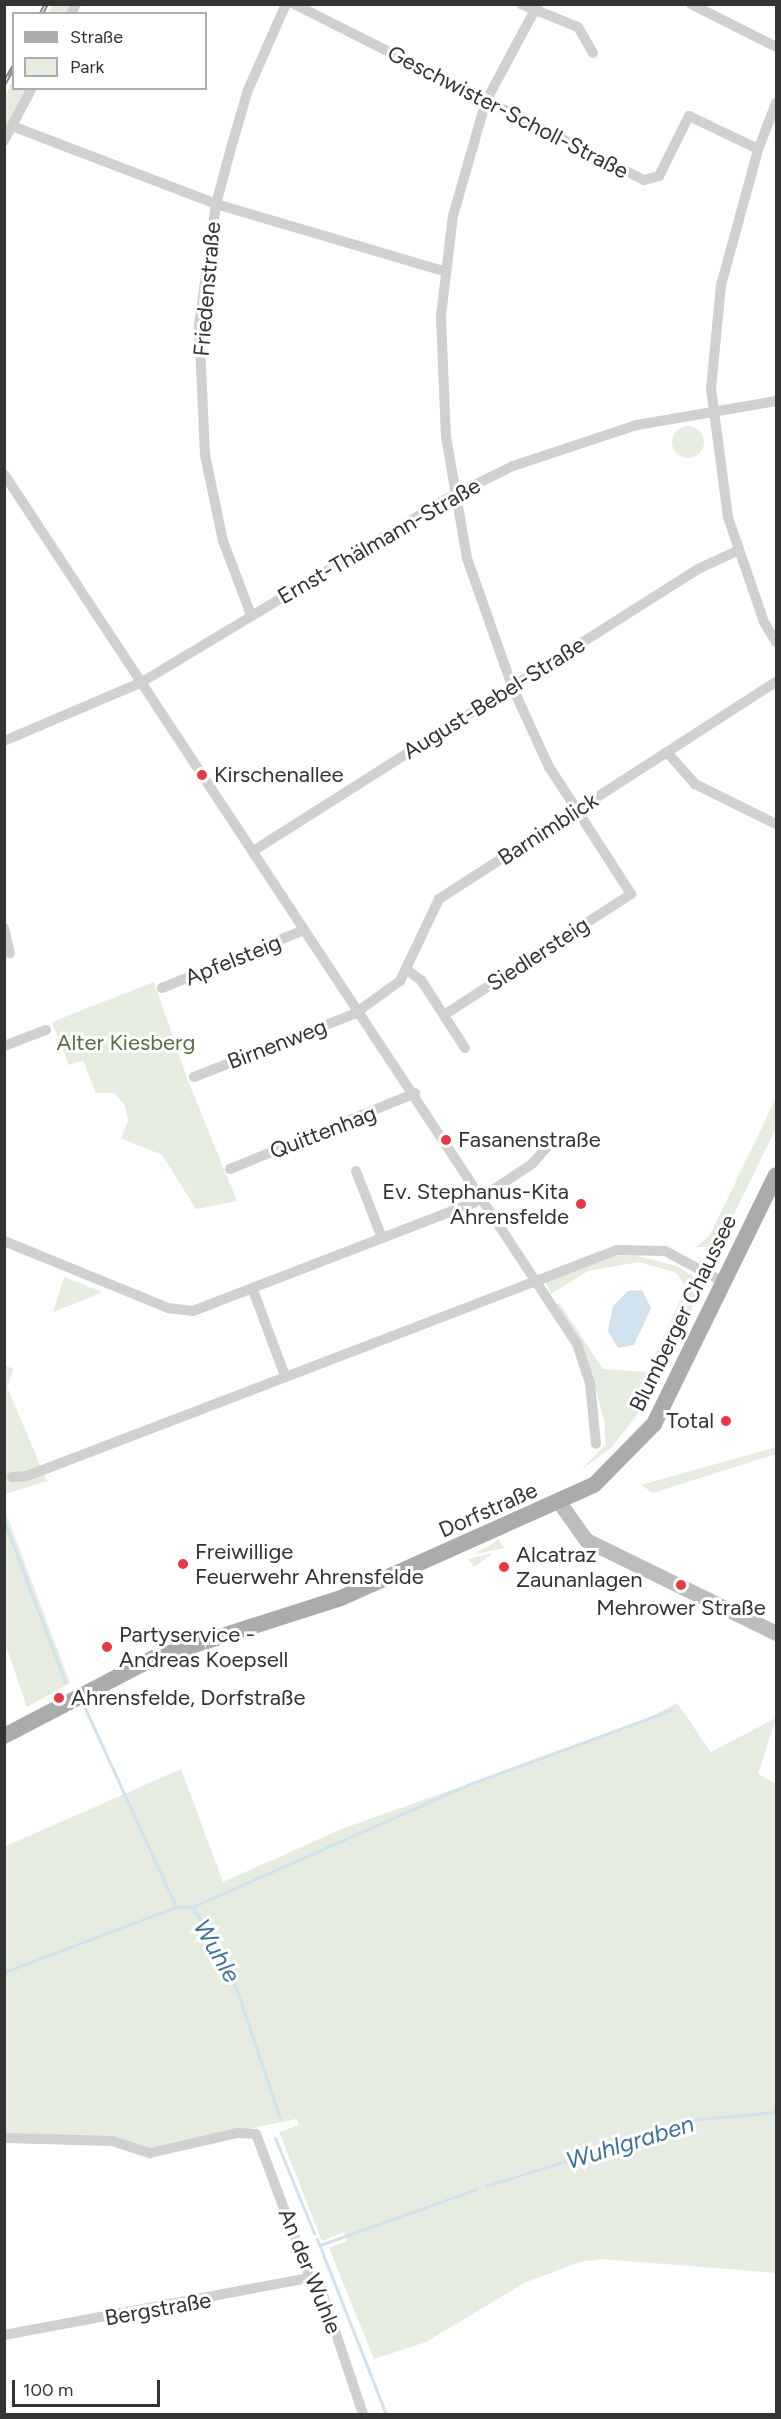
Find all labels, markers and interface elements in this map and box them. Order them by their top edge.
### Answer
legend [12,12,207,90]
text: Straße [70,26,123,48]
street label: Geschwister-Scholl-Straße [383,40,633,184]
text: Park [70,56,104,78]
street label: Friedenstraße [188,221,226,357]
street label: Ernst-Thälmann-Straße [273,472,485,610]
street label: August-Bebel-Straße [398,631,590,765]
place label: Kirschenallee [214,762,344,788]
marker: Kirschenallee [195,768,209,782]
street label: Barnimblick [493,787,603,871]
street label: Siedlersteig [482,911,594,997]
street label: Apfelsteig [181,929,285,991]
street label: Birnenweg [224,1013,330,1075]
park label: Alter Kiesberg [57,1030,195,1056]
street label: Quittenhag [266,1100,380,1164]
place label: Fasanenstraße [458,1127,601,1153]
marker: Fasanenstraße [439,1133,453,1147]
place label: Ev. Stephanus-Kita Ahrensfelde [382,1178,569,1230]
marker: Ev. Stephanus-Kita Ahrensfelde [574,1197,588,1211]
street label: Blumberger Chaussee [624,1210,742,1416]
place label: Total [666,1408,714,1434]
marker: Total [719,1414,733,1428]
street label: Dorfstraße [435,1477,541,1543]
place label: Freiwillige Feuerwehr Ahrensfelde [195,1538,424,1590]
place label: Alcatraz Zaunanlagen [516,1541,643,1592]
marker: Freiwillige Feuerwehr Ahrensfelde [176,1557,190,1571]
marker: Alcatraz Zaunanlagen [497,1560,511,1574]
marker: Mehrower Straße [674,1578,688,1592]
place label: Mehrower Straße [596,1595,766,1621]
place label: Partyservice - Andreas Koepsell [119,1621,288,1672]
marker: Partyservice - Andreas Koepsell [100,1640,114,1654]
place label: Ahrensfelde, Dorfstraße [71,1685,305,1711]
marker: Ahrensfelde, Dorfstraße [52,1691,66,1705]
water label: Wuhle [187,1914,247,1988]
water label: Wuhlgraben [563,2109,697,2175]
street label: An der Wuhle [273,2204,347,2338]
street label: Bergstraße [103,2287,213,2331]
scale bar [15,2368,164,2406]
text: 100 m [23,2379,73,2401]

